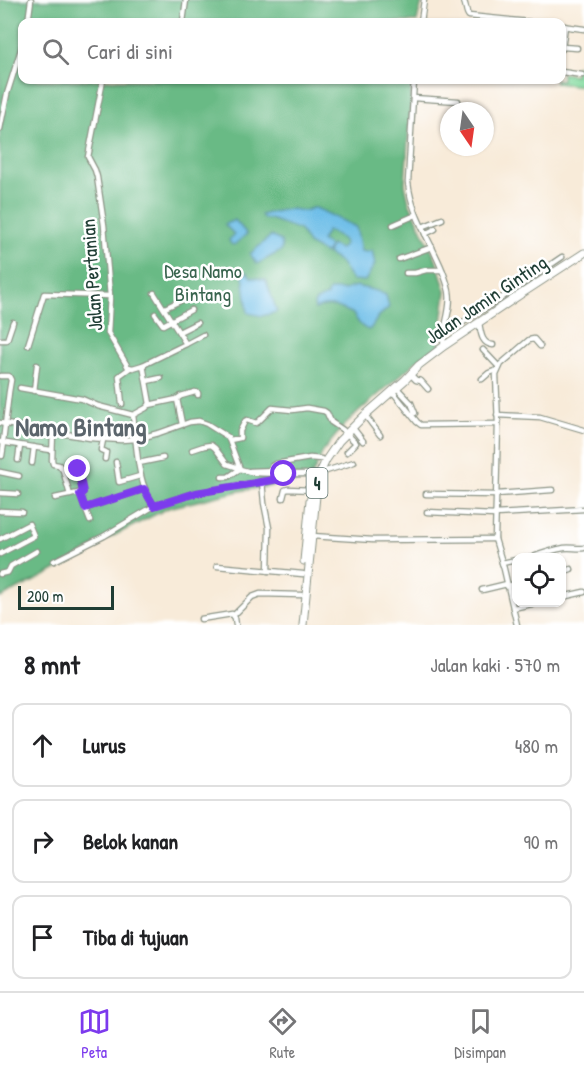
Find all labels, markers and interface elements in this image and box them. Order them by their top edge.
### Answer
search box [18,18,566,84]
icon: search [39,35,72,68]
text: Cari di sini [87,36,173,66]
north arrow [440,102,494,156]
street label: Jalan Pertanian [74,218,108,332]
street label: Jalan Jamin Ginting [420,248,552,350]
park label: Desa Namo Bintang [164,257,242,307]
district label: Namo Bintang [15,409,147,445]
route end [64,455,90,481]
route start [270,460,296,486]
road number: 4 [306,468,328,498]
map controls [512,553,566,607]
button: locate [512,553,566,607]
scale bar [18,583,114,610]
text: 200 m [27,585,63,607]
text: 8 mnt [24,647,80,682]
text: Jalan kaki · 570 m [430,651,560,678]
icon: ahead [26,729,59,762]
text: Lurus [83,730,126,760]
text: 480 m [515,732,558,759]
icon: right [26,825,59,858]
text: Belok kanan [83,826,178,856]
text: 90 m [524,828,558,855]
icon: arrive [26,921,59,954]
text: Tiba di tujuan [83,922,188,952]
tab: Peta [78,1005,111,1063]
tab: Rute [266,1005,299,1063]
tab: Disimpan [454,1005,506,1063]

